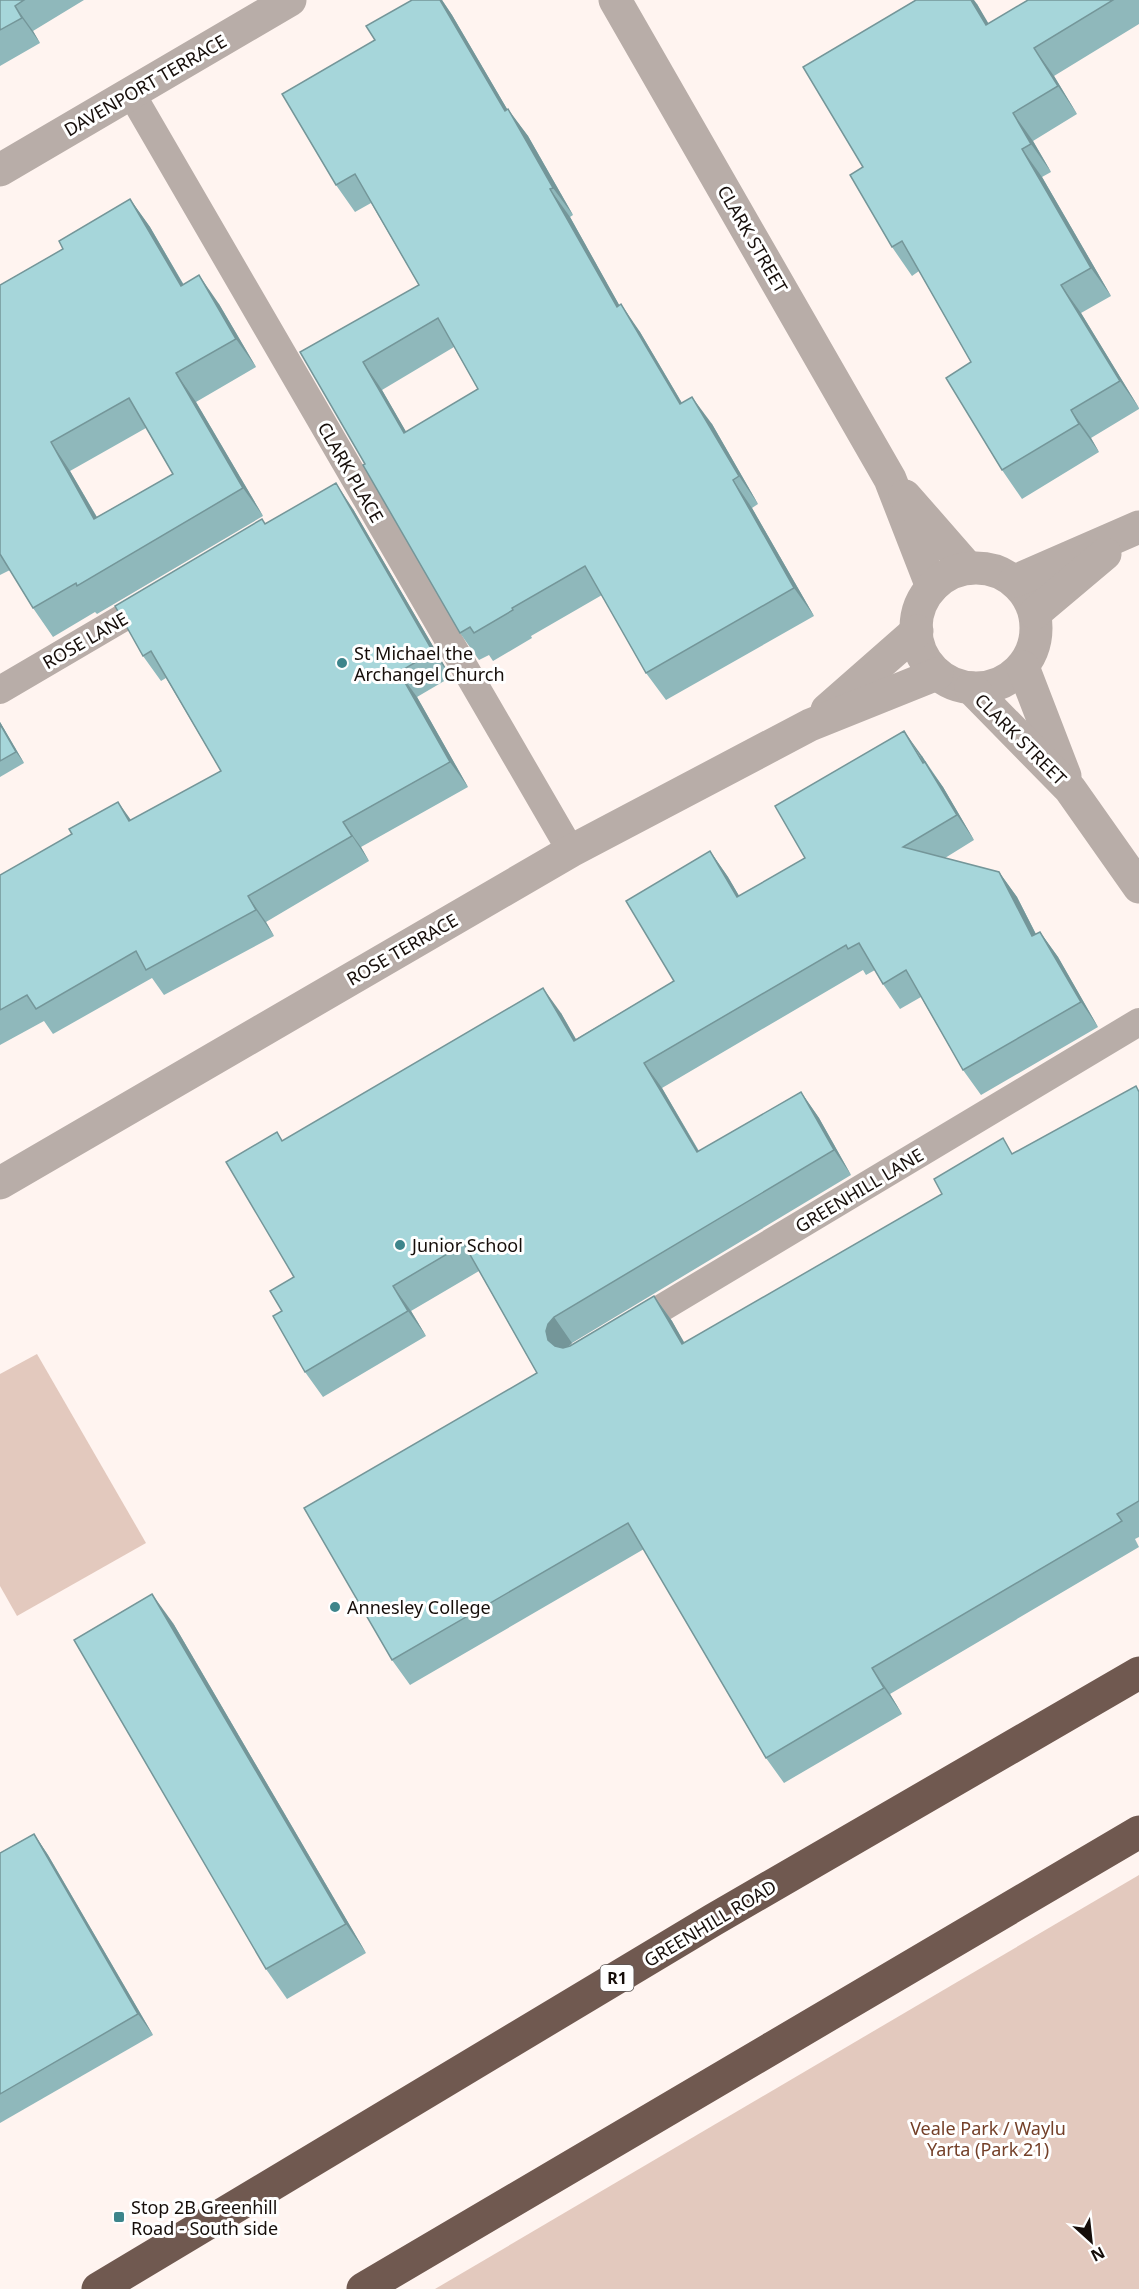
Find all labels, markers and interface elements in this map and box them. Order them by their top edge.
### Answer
street label: DAVENPORT TERRACE [59,29,231,141]
street label: CLARK STREET [712,181,794,297]
street label: CLARK PLACE [313,417,389,527]
street label: ROSE LANE [38,606,132,674]
place label: St Michael the Archangel Church [354,641,505,686]
marker: St Michael the Archangel Church [335,656,349,670]
street label: CLARK STREET [970,688,1072,790]
street label: ROSE TERRACE [342,907,462,991]
street label: GREENHILL LANE [790,1142,928,1238]
place label: Junior School [410,1233,523,1257]
marker: Junior School [393,1238,407,1252]
place label: Annesley College [347,1595,491,1619]
marker: Annesley College [328,1600,342,1614]
street label: GREENHILL ROAD [639,1874,781,1972]
road number: R1 [600,1965,634,1991]
park label: Veale Park / Waylu Yarta (Park 21) [910,2116,1066,2161]
place label: Stop 2B Greenhill Road - South side [131,2195,278,2240]
marker: Stop 2B Greenhill Road - South side [112,2210,126,2224]
north arrow [1061,2211,1121,2271]
text: N [1087,2242,1109,2267]

